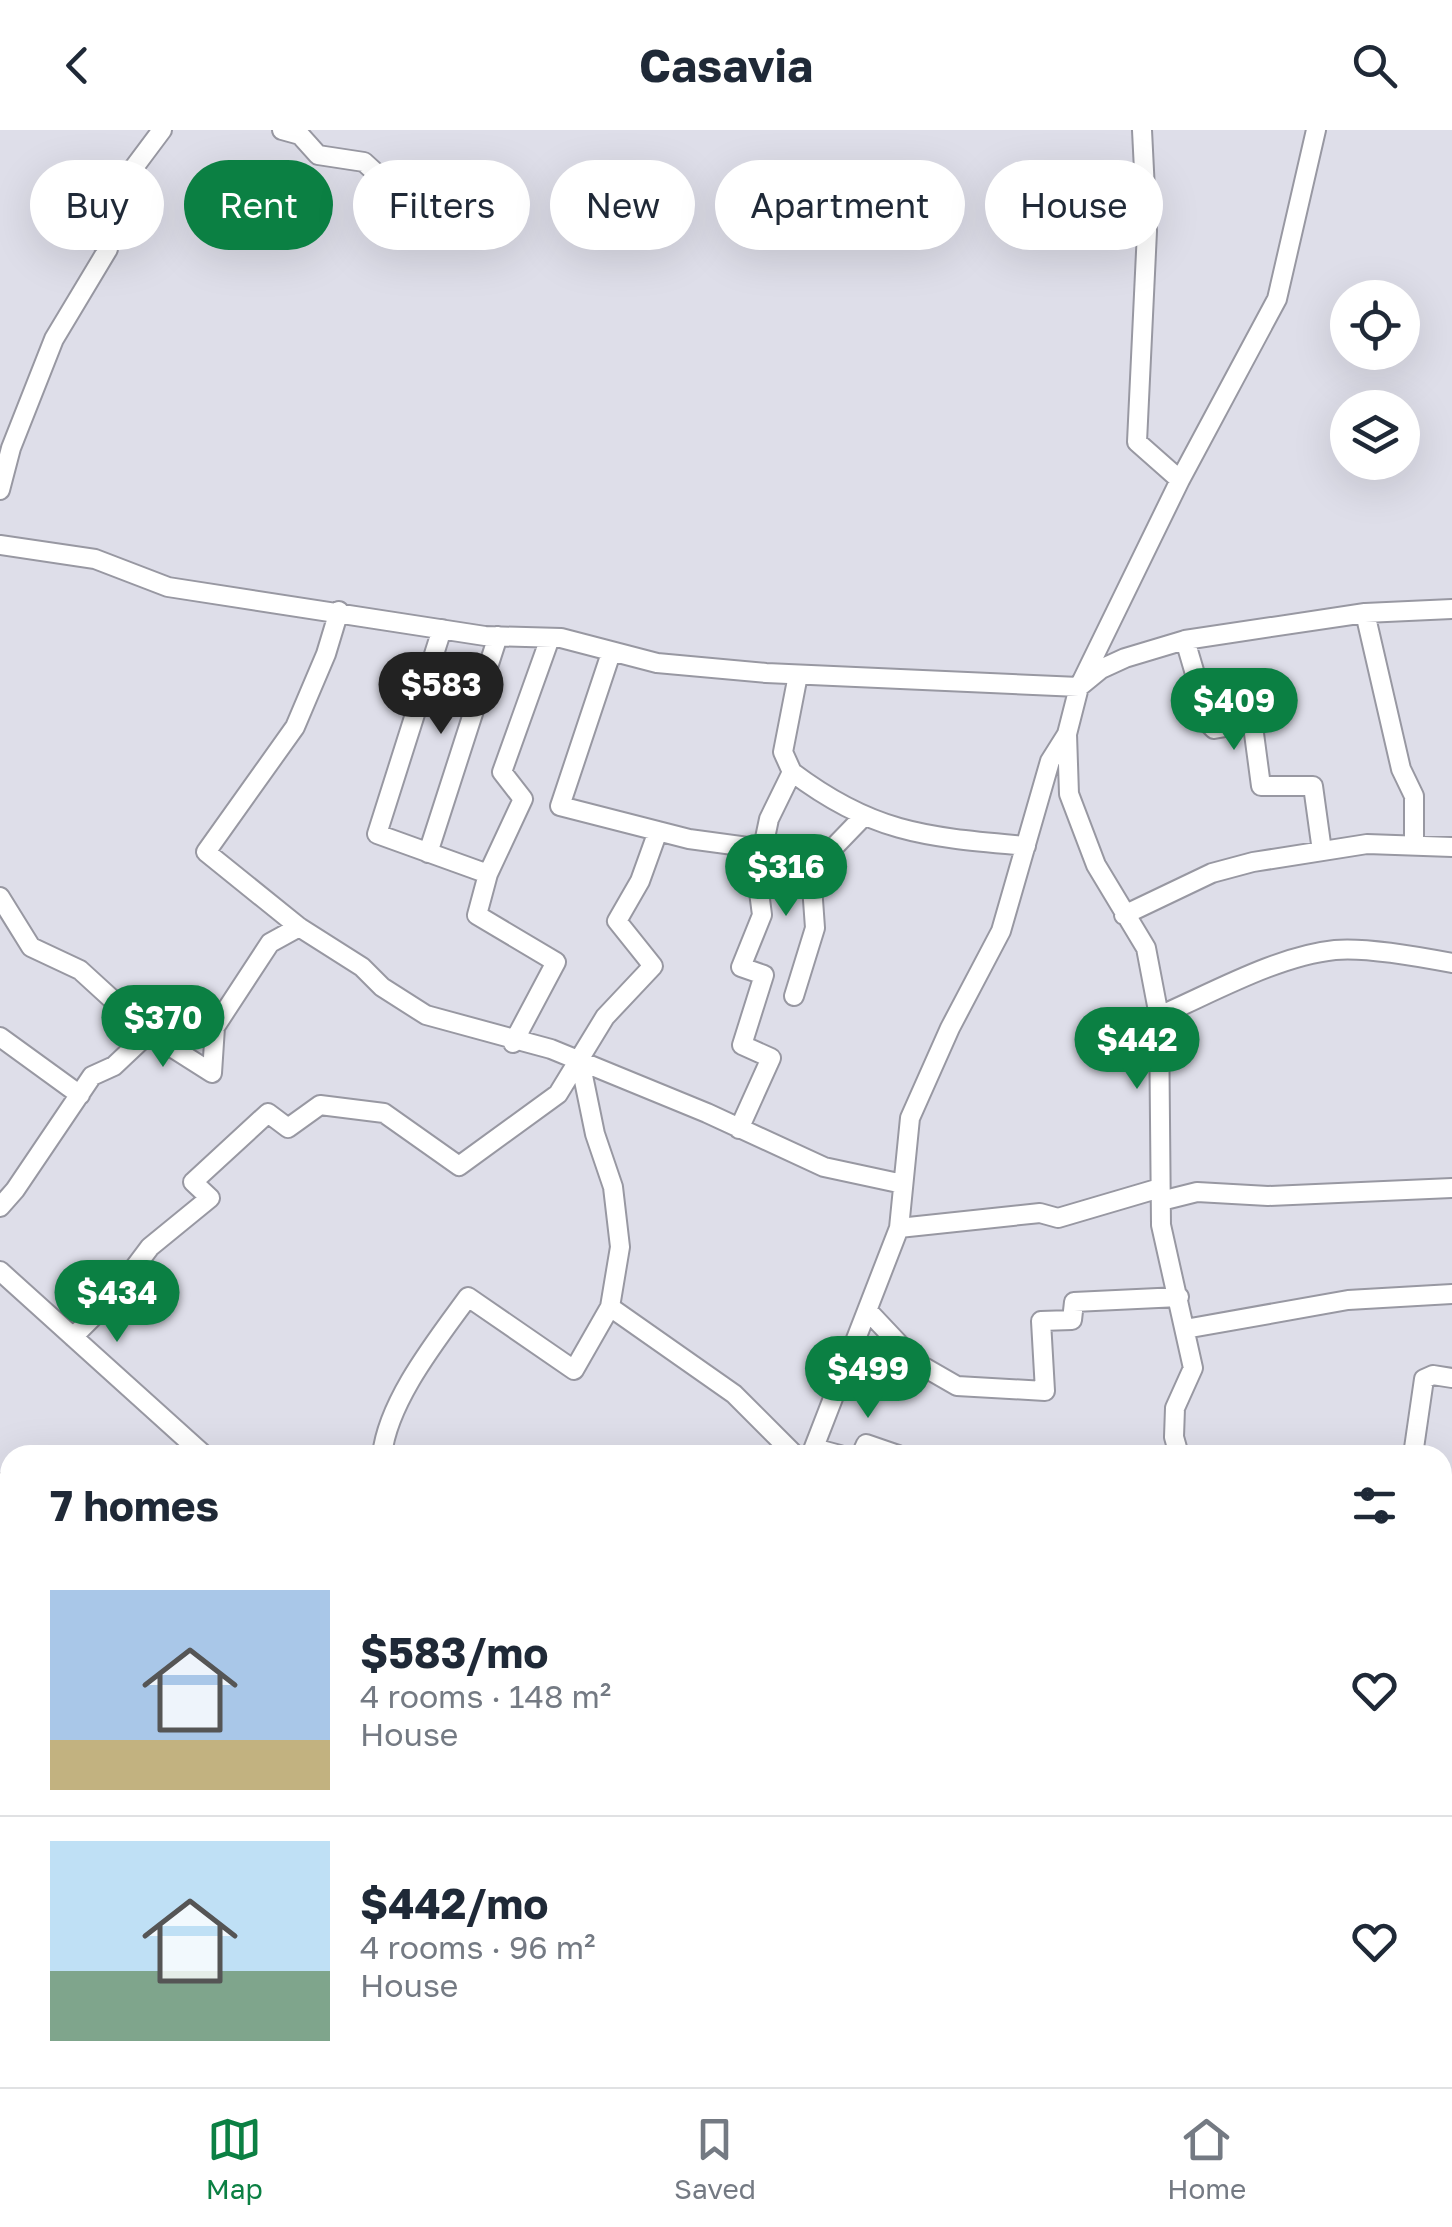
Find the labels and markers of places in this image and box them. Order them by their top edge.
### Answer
pin: $583 [382,652,500,737]
pin: $409 [1175,668,1293,753]
pin: $316 [727,834,845,919]
pin: $370 [104,985,222,1070]
pin: $442 [1078,1007,1196,1092]
pin: $434 [58,1260,176,1345]
pin: $499 [809,1336,927,1421]

